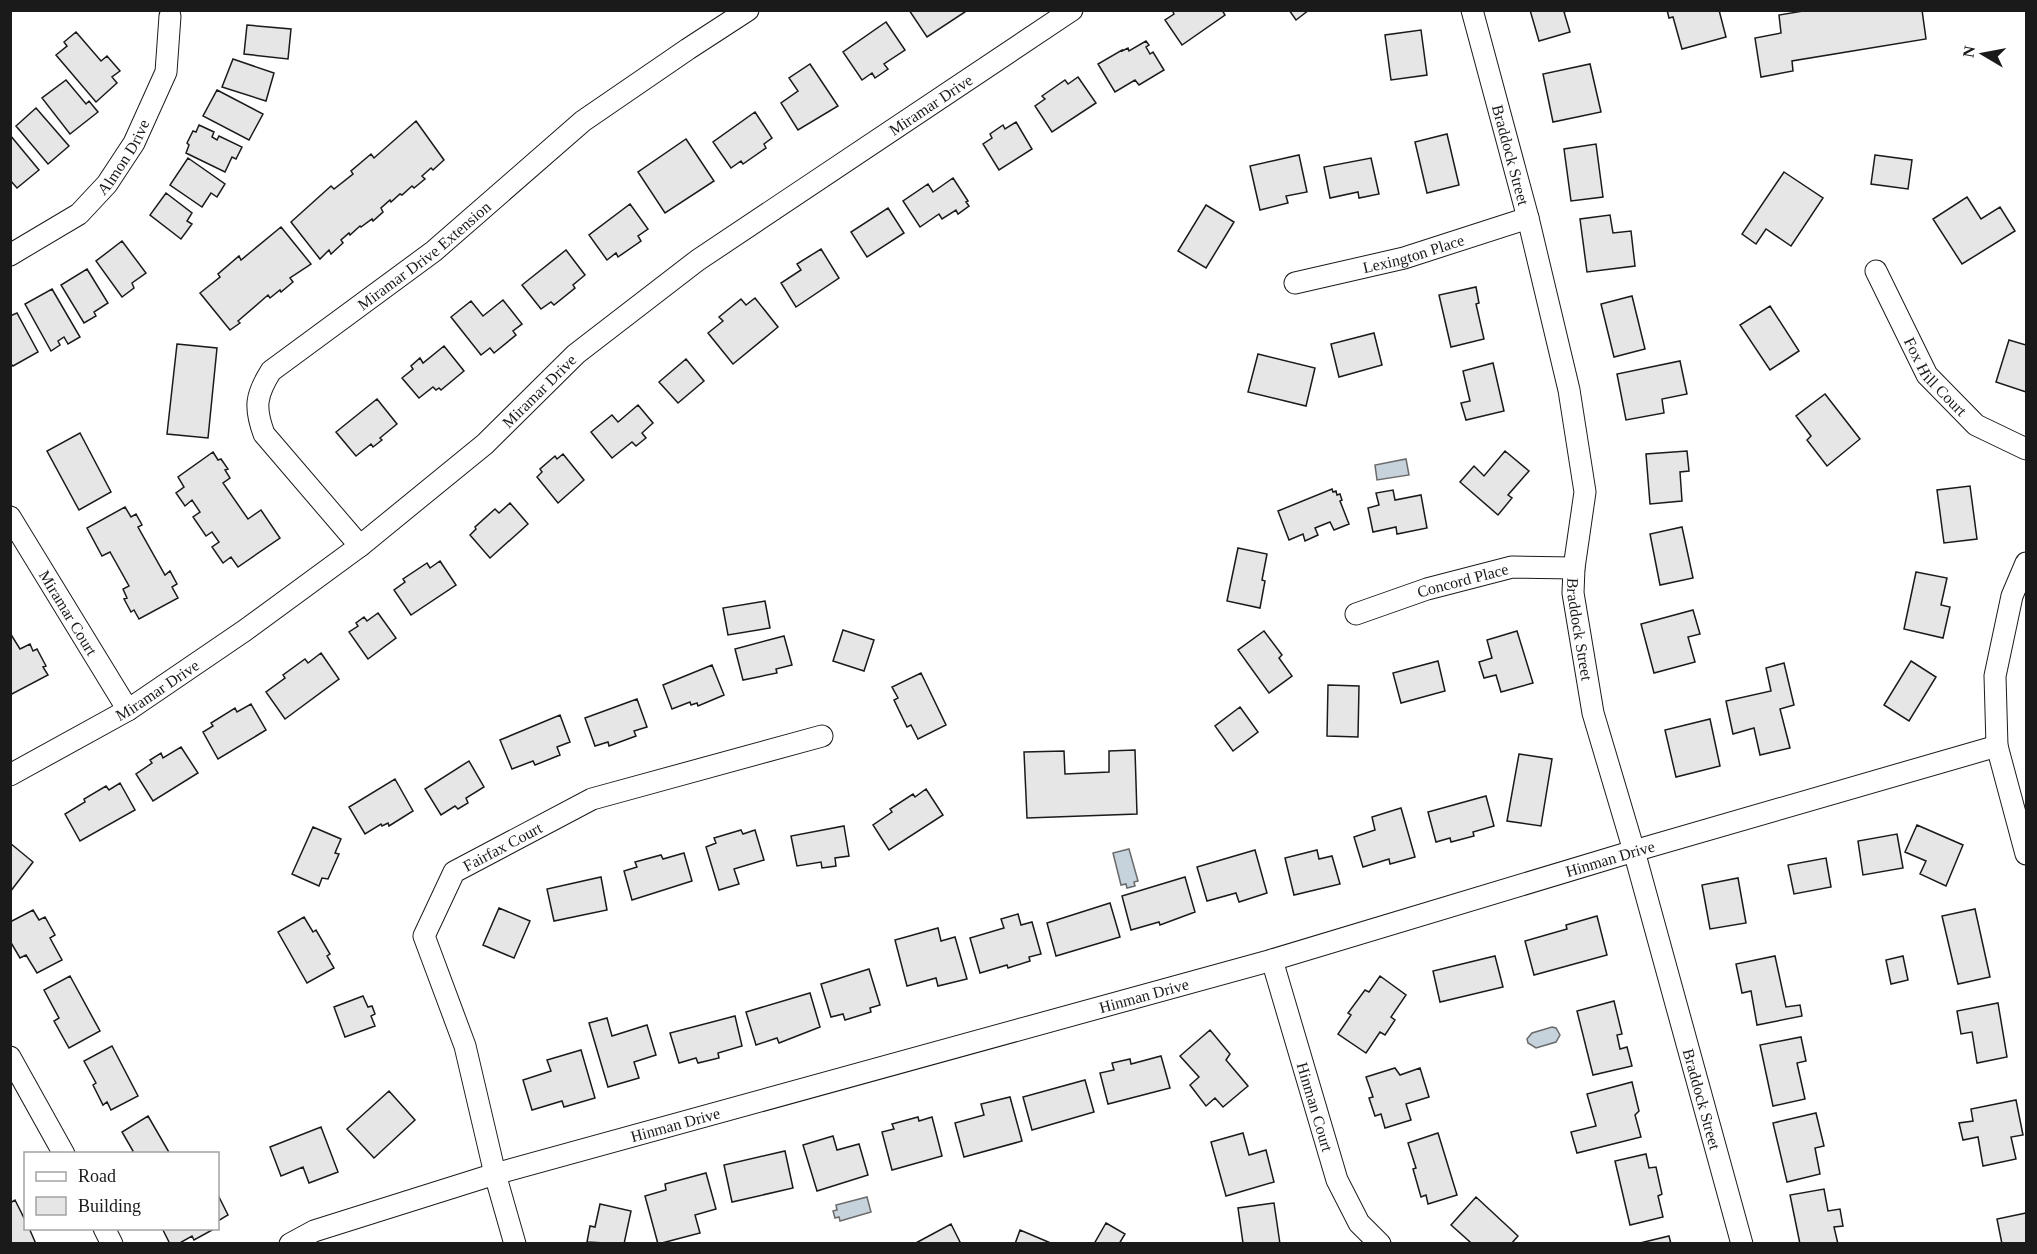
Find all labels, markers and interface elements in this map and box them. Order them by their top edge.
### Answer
north arrow [1953,24,2013,84]
text: N [1959,44,1978,59]
street label: Miramar Drive [886,71,975,138]
street label: Braddock Street [1489,103,1533,208]
street label: Almon Drive [93,117,152,198]
street label: Miramar Drive Extension [354,198,494,313]
street label: Lexington Place [1361,231,1466,276]
street label: Fox Hill Court [1901,334,1971,419]
street label: Miramar Drive [499,351,579,431]
street label: Concord Place [1415,560,1510,600]
street label: Miramar Court [36,567,101,659]
street label: Braddock Street [1564,578,1596,682]
street label: Miramar Drive [113,656,202,724]
street label: Fairfax Court [460,818,545,874]
street label: Hinman Drive [1564,837,1657,880]
street label: Hinman Drive [1097,975,1190,1016]
street label: Braddock Street [1680,1047,1724,1152]
street label: Hinman Court [1294,1060,1337,1154]
street label: Hinman Drive [629,1104,722,1145]
legend [24,1152,219,1230]
text: Road [78,1166,116,1186]
text: Building [78,1196,141,1216]

